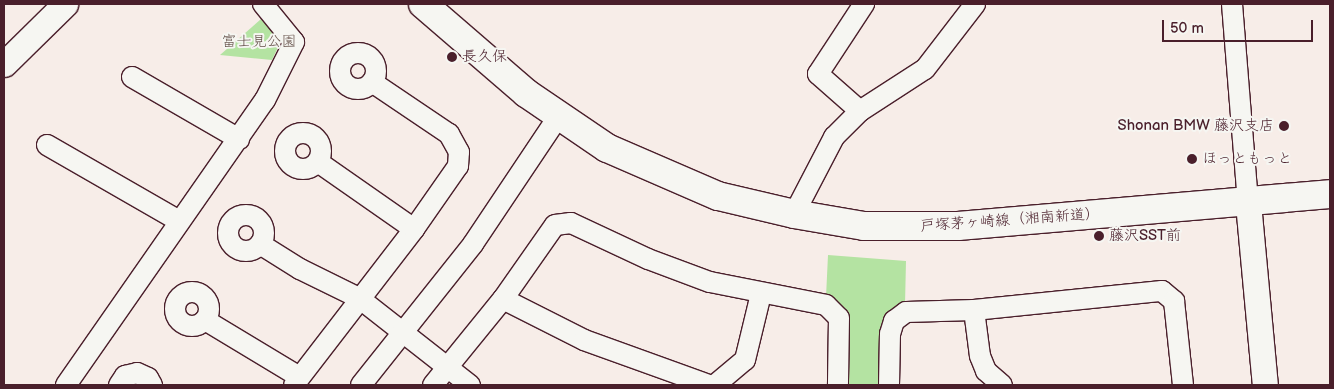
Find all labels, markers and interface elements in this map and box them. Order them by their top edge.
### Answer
scale bar [1164,10,1315,42]
text: 50 m [1170,19,1204,38]
park label: 富士見公園 [222,33,296,51]
place label: 長久保 [462,48,507,66]
marker: 長久保 [446,51,458,63]
place label: Shonan BMW 藤沢支店 [1118,117,1274,135]
marker: Shonan BMW 藤沢支店 [1278,120,1290,132]
place label: ほっともっと [1202,150,1292,168]
marker: ほっともっと [1186,153,1198,165]
street label: 戸塚茅ヶ崎線（湘南新道） [920,205,1100,235]
place label: 藤沢SST前 [1109,227,1181,245]
marker: 藤沢SST前 [1093,230,1105,242]

